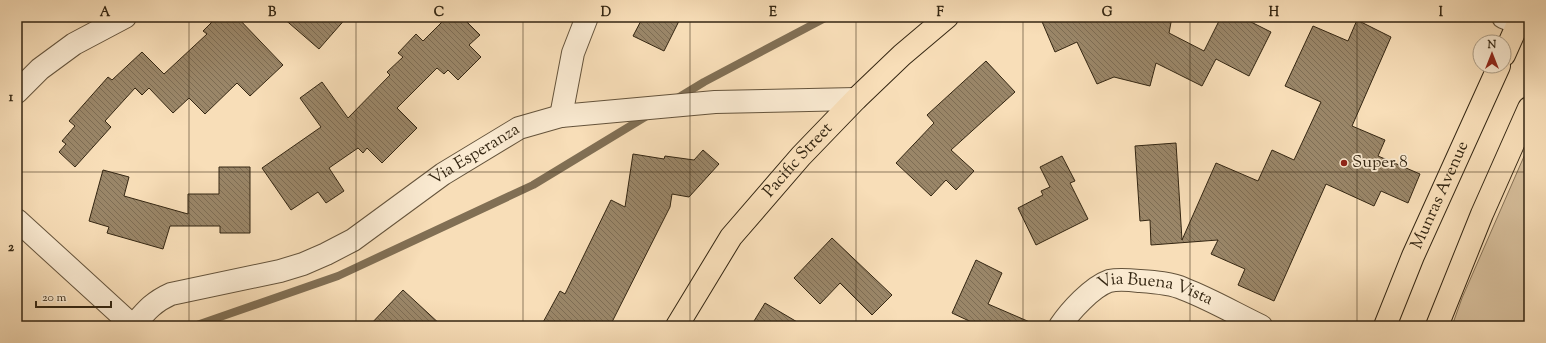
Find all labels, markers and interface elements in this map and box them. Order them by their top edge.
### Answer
text: A [100,4,111,22]
text: B [268,4,277,22]
text: C [434,4,444,22]
text: D [601,4,611,22]
text: E [769,4,777,22]
text: F [936,4,944,22]
text: G [1102,4,1113,22]
text: H [1269,4,1280,22]
text: I [1439,4,1444,22]
north arrow [1472,34,1512,74]
text: N [1487,37,1497,53]
text: 1 [9,89,14,107]
street label: Pacific Street [758,117,839,203]
street label: Via Esperanza [425,118,525,192]
street label: Munras Avenue [1406,137,1475,253]
place label: Super 8 [1352,151,1408,175]
marker: Super 8 [1339,158,1349,168]
text: 2 [8,239,15,257]
street label: Via Buena Vista [1094,268,1217,312]
scale bar [36,283,111,309]
text: 20 m [42,289,67,307]

